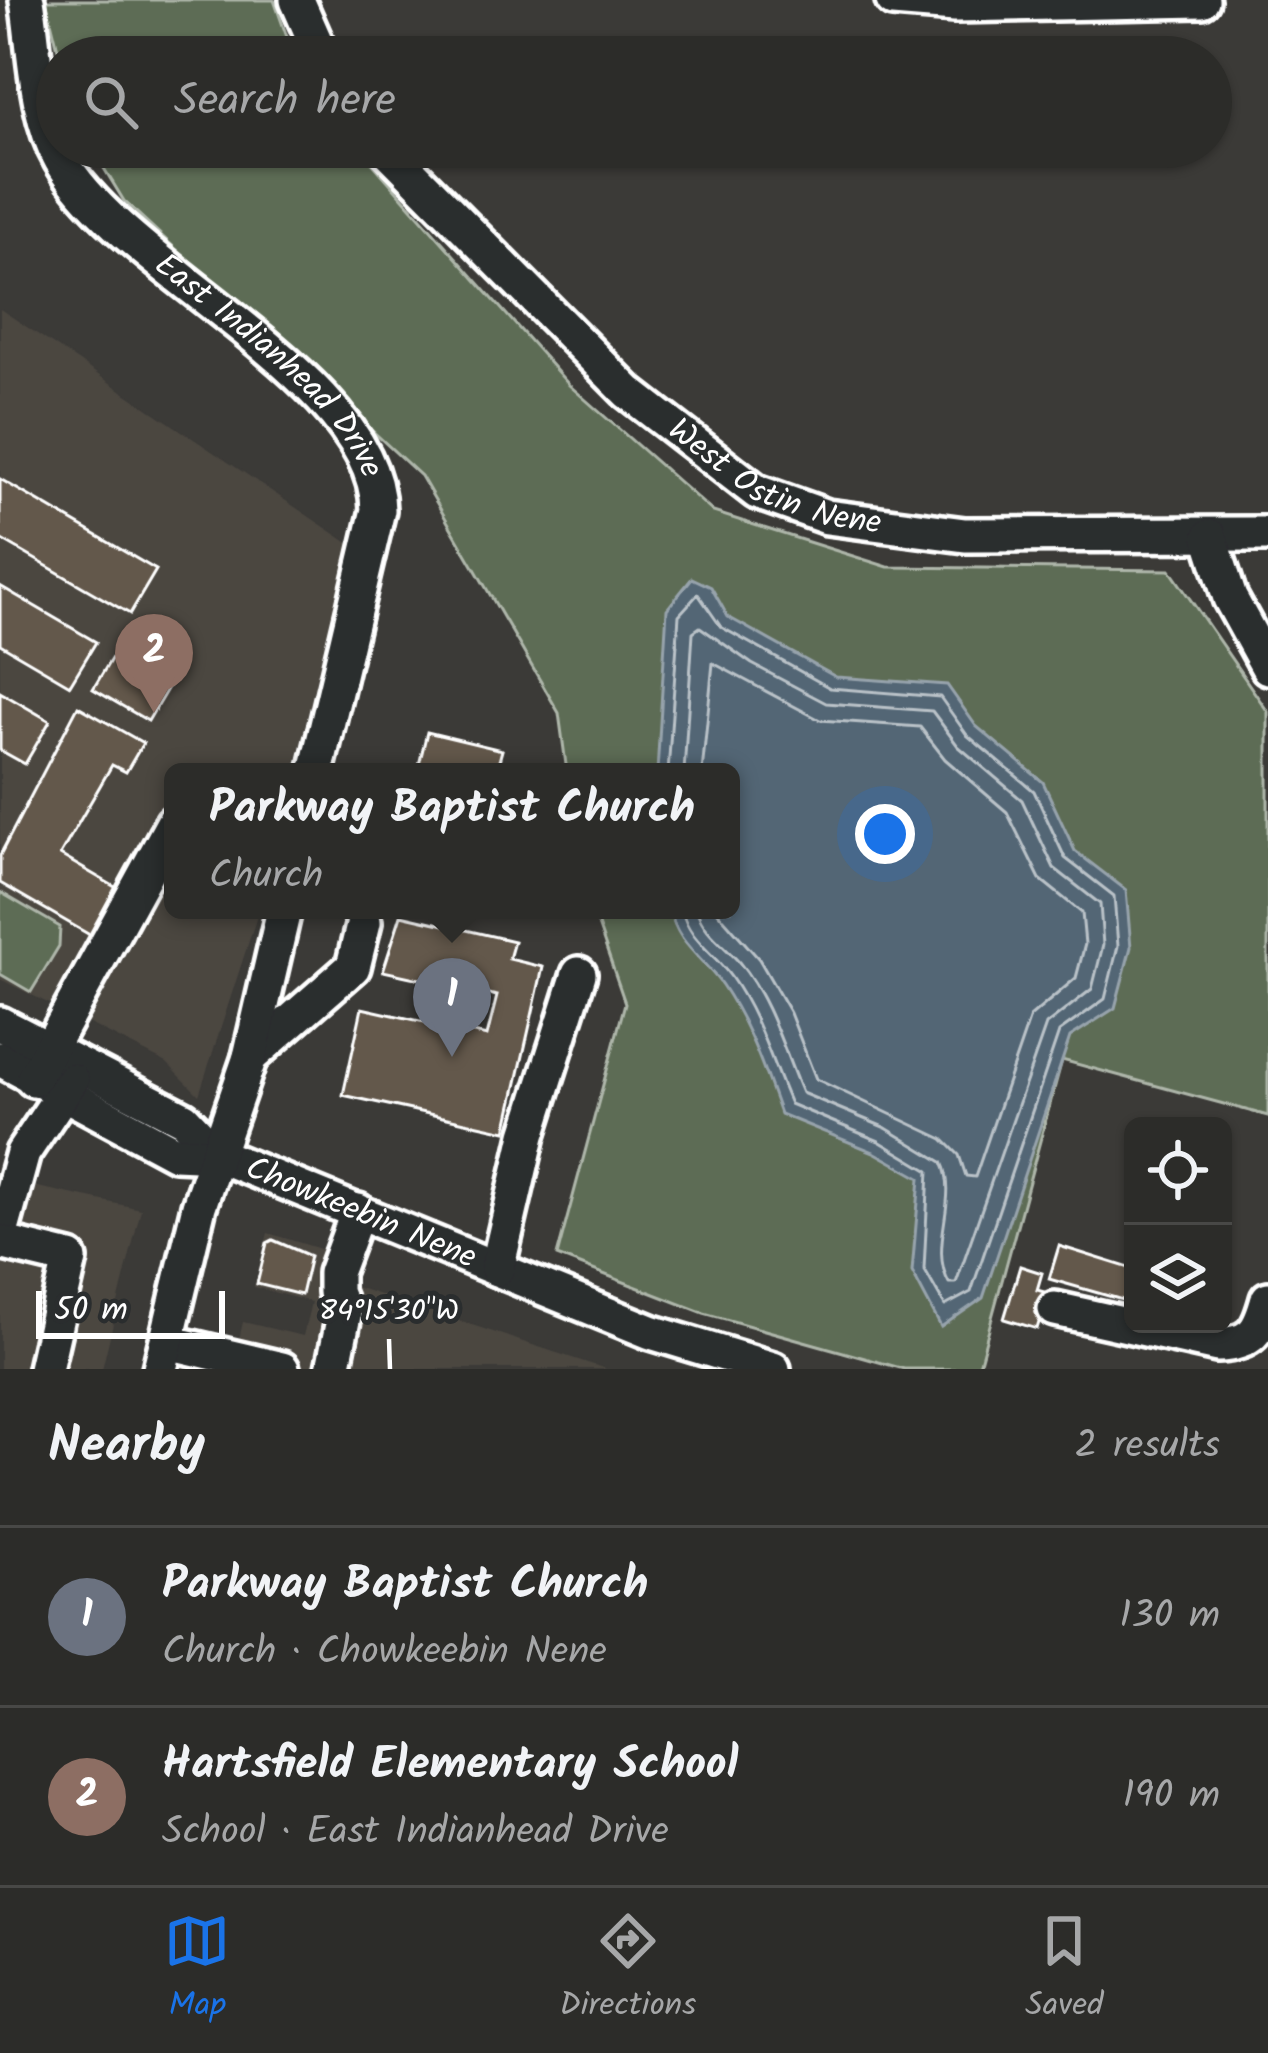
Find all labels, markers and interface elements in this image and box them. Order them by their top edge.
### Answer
search box [36,36,1232,168]
text: Search here [174,66,396,138]
icon: search [78,69,144,135]
street label: East Indianhead Drive [142,240,397,486]
street label: West Ostin Nene [656,405,885,550]
pin: 2 [115,614,193,713]
popup [164,763,740,919]
text: Parkway Baptist Church [209,774,695,846]
your location [855,804,915,864]
text: Church [209,846,323,908]
pin: 1 [413,958,491,1057]
map controls [1124,1117,1232,1333]
button: locate [1124,1117,1232,1225]
street label: Chowkeebin Nene [237,1142,485,1284]
button: layers [1124,1225,1232,1333]
scale bar [36,1285,225,1338]
text: 50 m [54,1285,128,1338]
text: 84°15'30"W [319,1288,459,1336]
text: Nearby [48,1407,205,1488]
text: 2 results [1075,1416,1220,1478]
text: Parkway Baptist Church [162,1550,648,1622]
text: 1 [81,1586,93,1648]
text: 130 m [1119,1586,1220,1648]
text: Church · Chowkeebin Nene [162,1622,607,1684]
text: Hartsfield Elementary School [162,1730,739,1802]
text: 2 [76,1766,98,1828]
text: 190 m [1123,1766,1220,1828]
text: School · East Indianhead Drive [162,1802,669,1864]
tab: Map [164,1908,230,2033]
tab: Directions [559,1908,696,2033]
tab: Saved [1025,1908,1104,2033]

